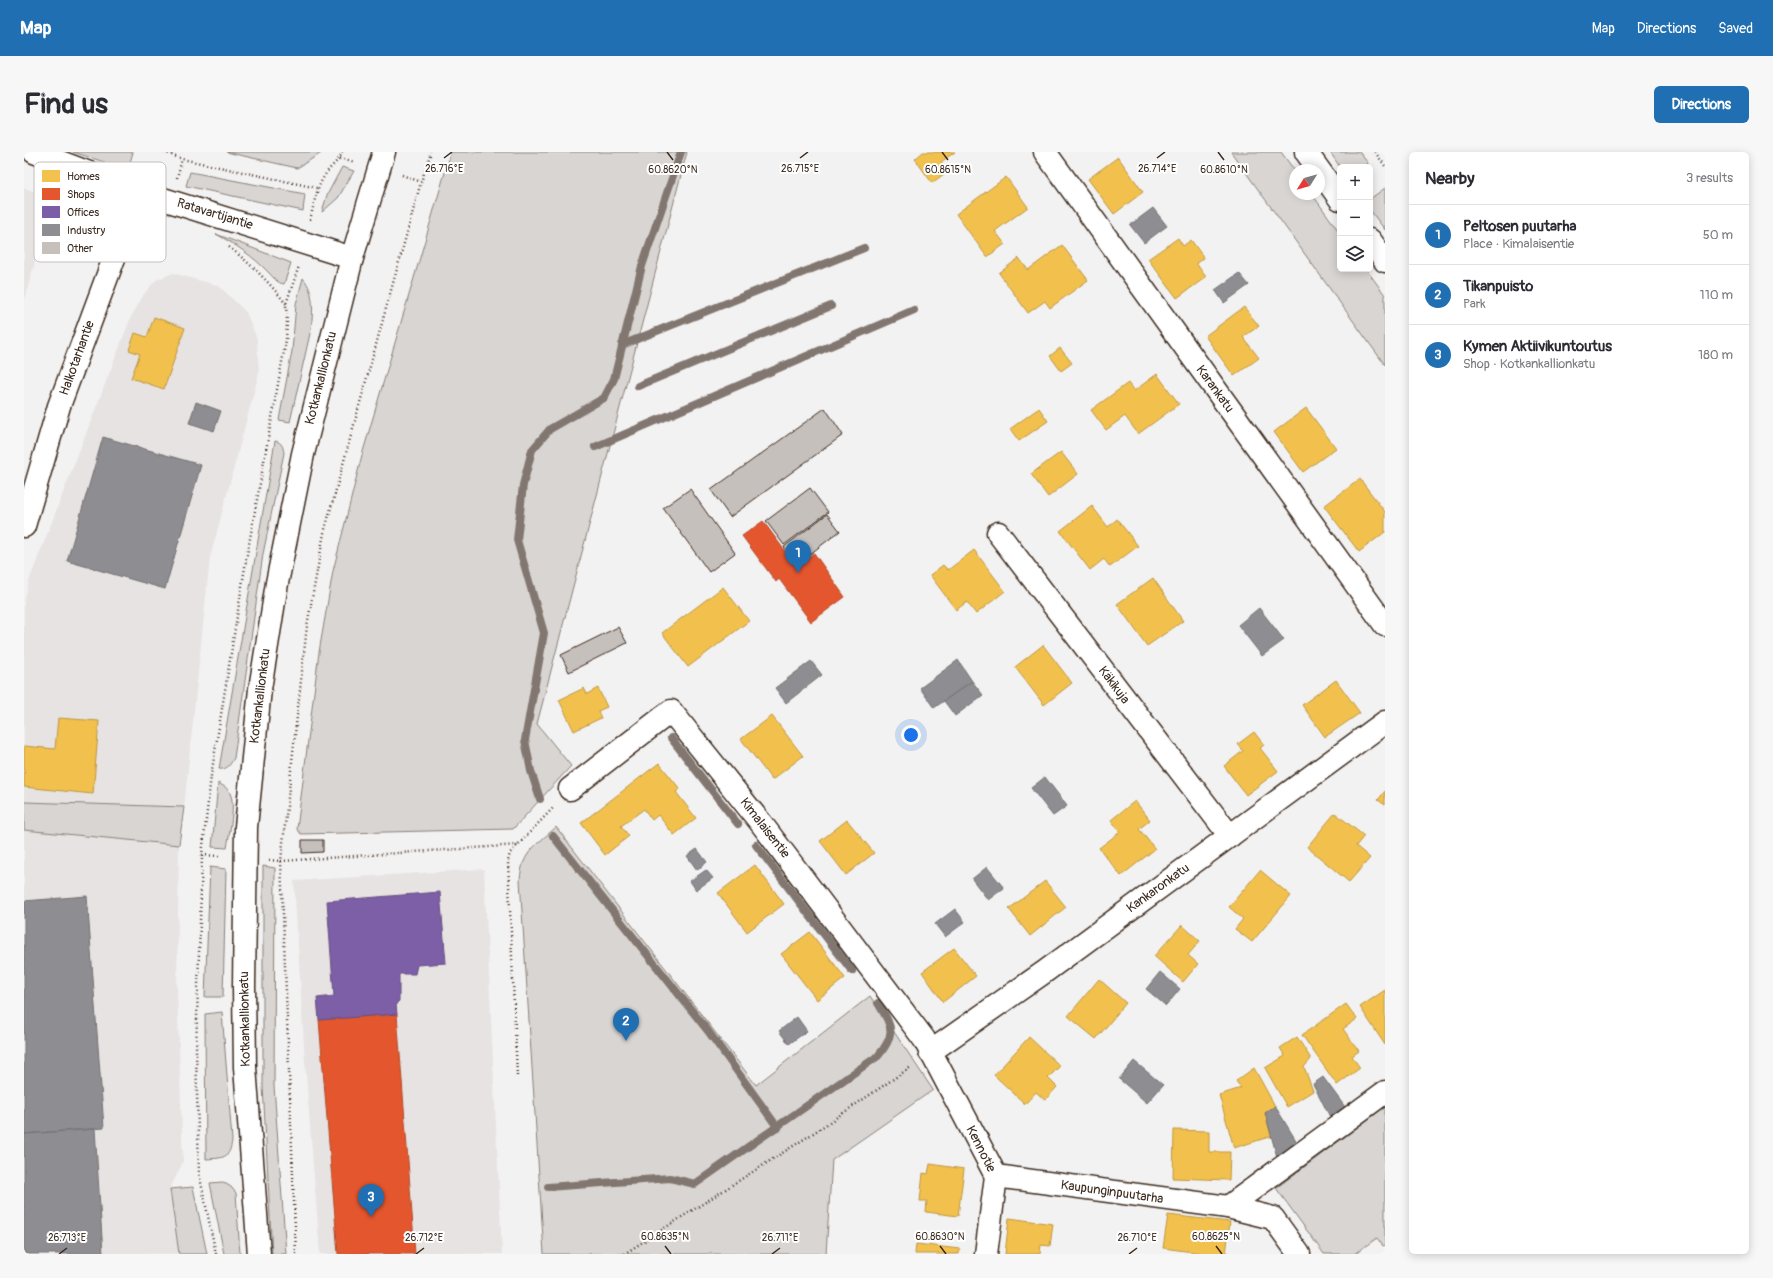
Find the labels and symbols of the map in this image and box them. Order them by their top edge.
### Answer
legend [34,162,166,262]
text: 26.716°E [425,163,463,175]
text: 26.715°E [781,163,819,175]
text: 26.714°E [1138,163,1176,175]
text: 60.8620°N [648,164,698,176]
text: 60.8615°N [925,164,971,176]
text: 60.8610°N [1200,164,1248,176]
north arrow [1289,164,1325,200]
text: Homes [67,170,100,183]
text: Shops [67,188,95,201]
street label: Ratavartijantie [175,195,256,233]
text: Offices [67,206,99,219]
text: Industry [67,224,106,237]
text: Other [67,242,93,255]
street label: Halkotarhantie [56,318,98,398]
street label: Kotkankallionkatu [302,330,340,426]
street label: Karankatu [1193,362,1237,416]
pin: 1 [785,540,811,573]
street label: Kotkankallionkatu [246,648,274,744]
street label: Käkikuja [1095,663,1133,707]
your location [901,725,921,745]
street label: Kimalaisentie [737,795,794,862]
street label: Kankaronkatu [1123,860,1193,916]
street label: Kotkankallionkatu [236,971,254,1067]
pin: 2 [613,1008,639,1041]
street label: Kennotie [963,1123,1000,1175]
street label: Kaupunginpuutarha [1060,1177,1164,1207]
pin: 3 [358,1184,384,1217]
text: 60.8635°N [641,1231,689,1243]
text: 60.8630°N [915,1231,965,1243]
text: 60.8625°N [1192,1231,1240,1243]
text: 26.713°E [48,1232,86,1244]
text: 26.712°E [405,1232,443,1244]
text: 26.711°E [762,1232,798,1244]
text: 26.710°E [1117,1232,1157,1244]

